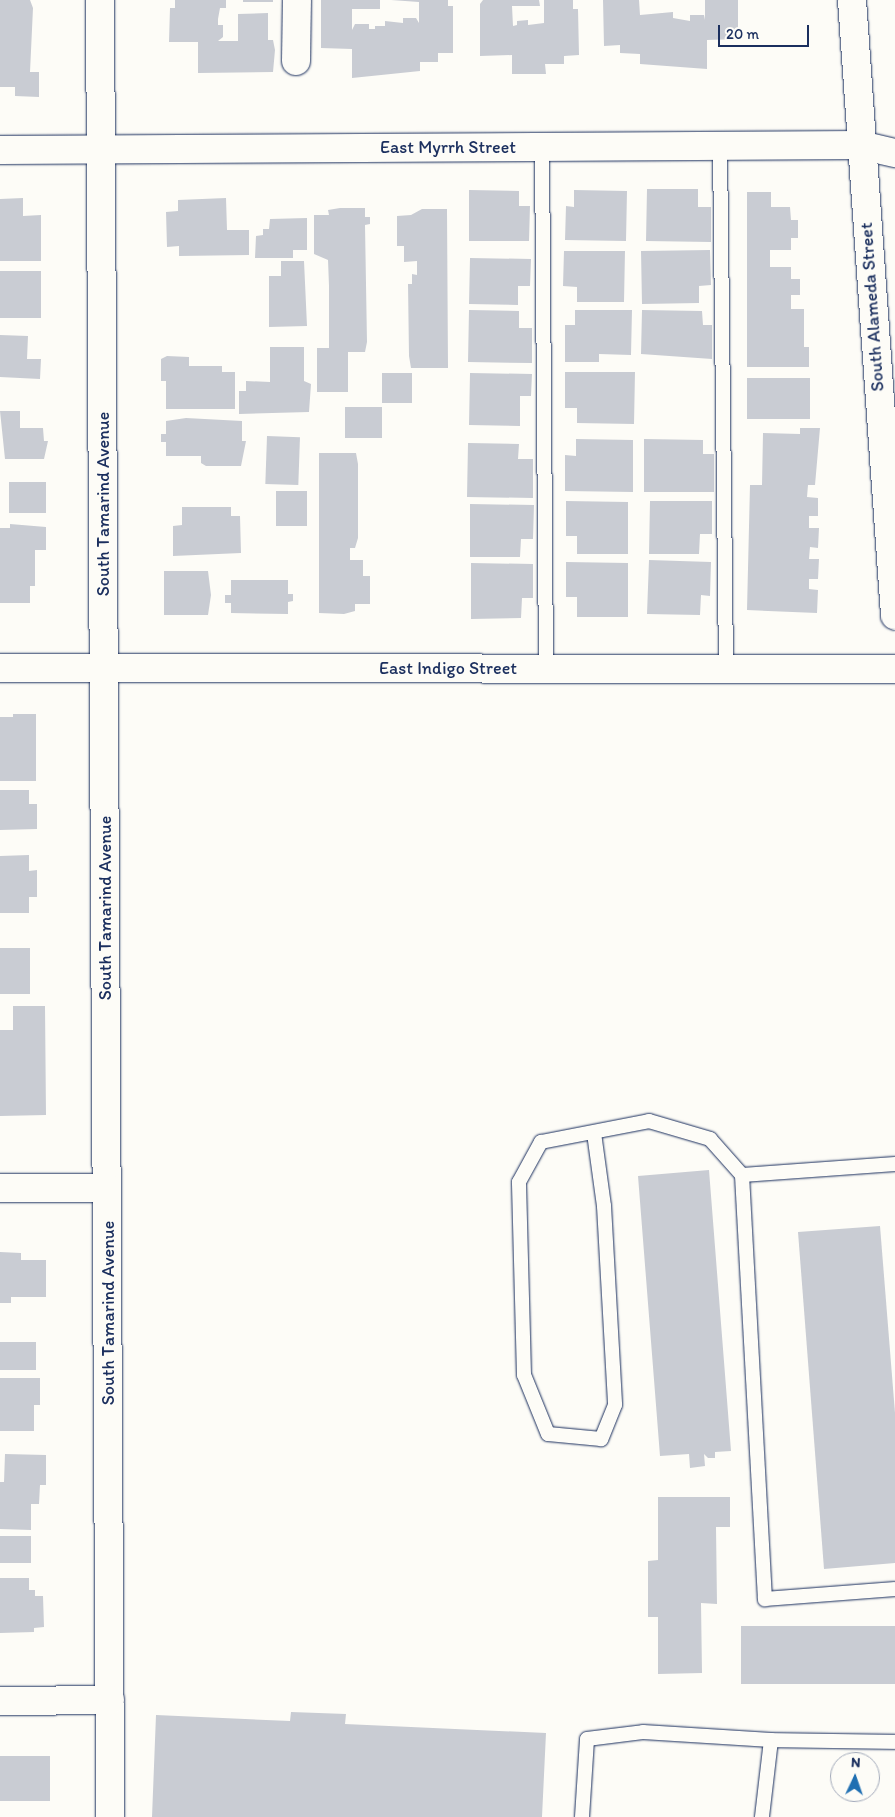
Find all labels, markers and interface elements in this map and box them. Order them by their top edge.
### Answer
scale bar [720,15,811,47]
text: 20 m [726,25,759,43]
street label: East Myrrh Street [380,136,516,158]
street label: South Alameda Street [855,222,889,392]
street label: South Tamarind Avenue [92,413,114,595]
street label: East Indigo Street [378,657,518,679]
street label: South Tamarind Avenue [94,817,116,999]
street label: South Tamarind Avenue [97,1222,119,1404]
north arrow [830,1752,880,1802]
text: N [851,1754,861,1771]

